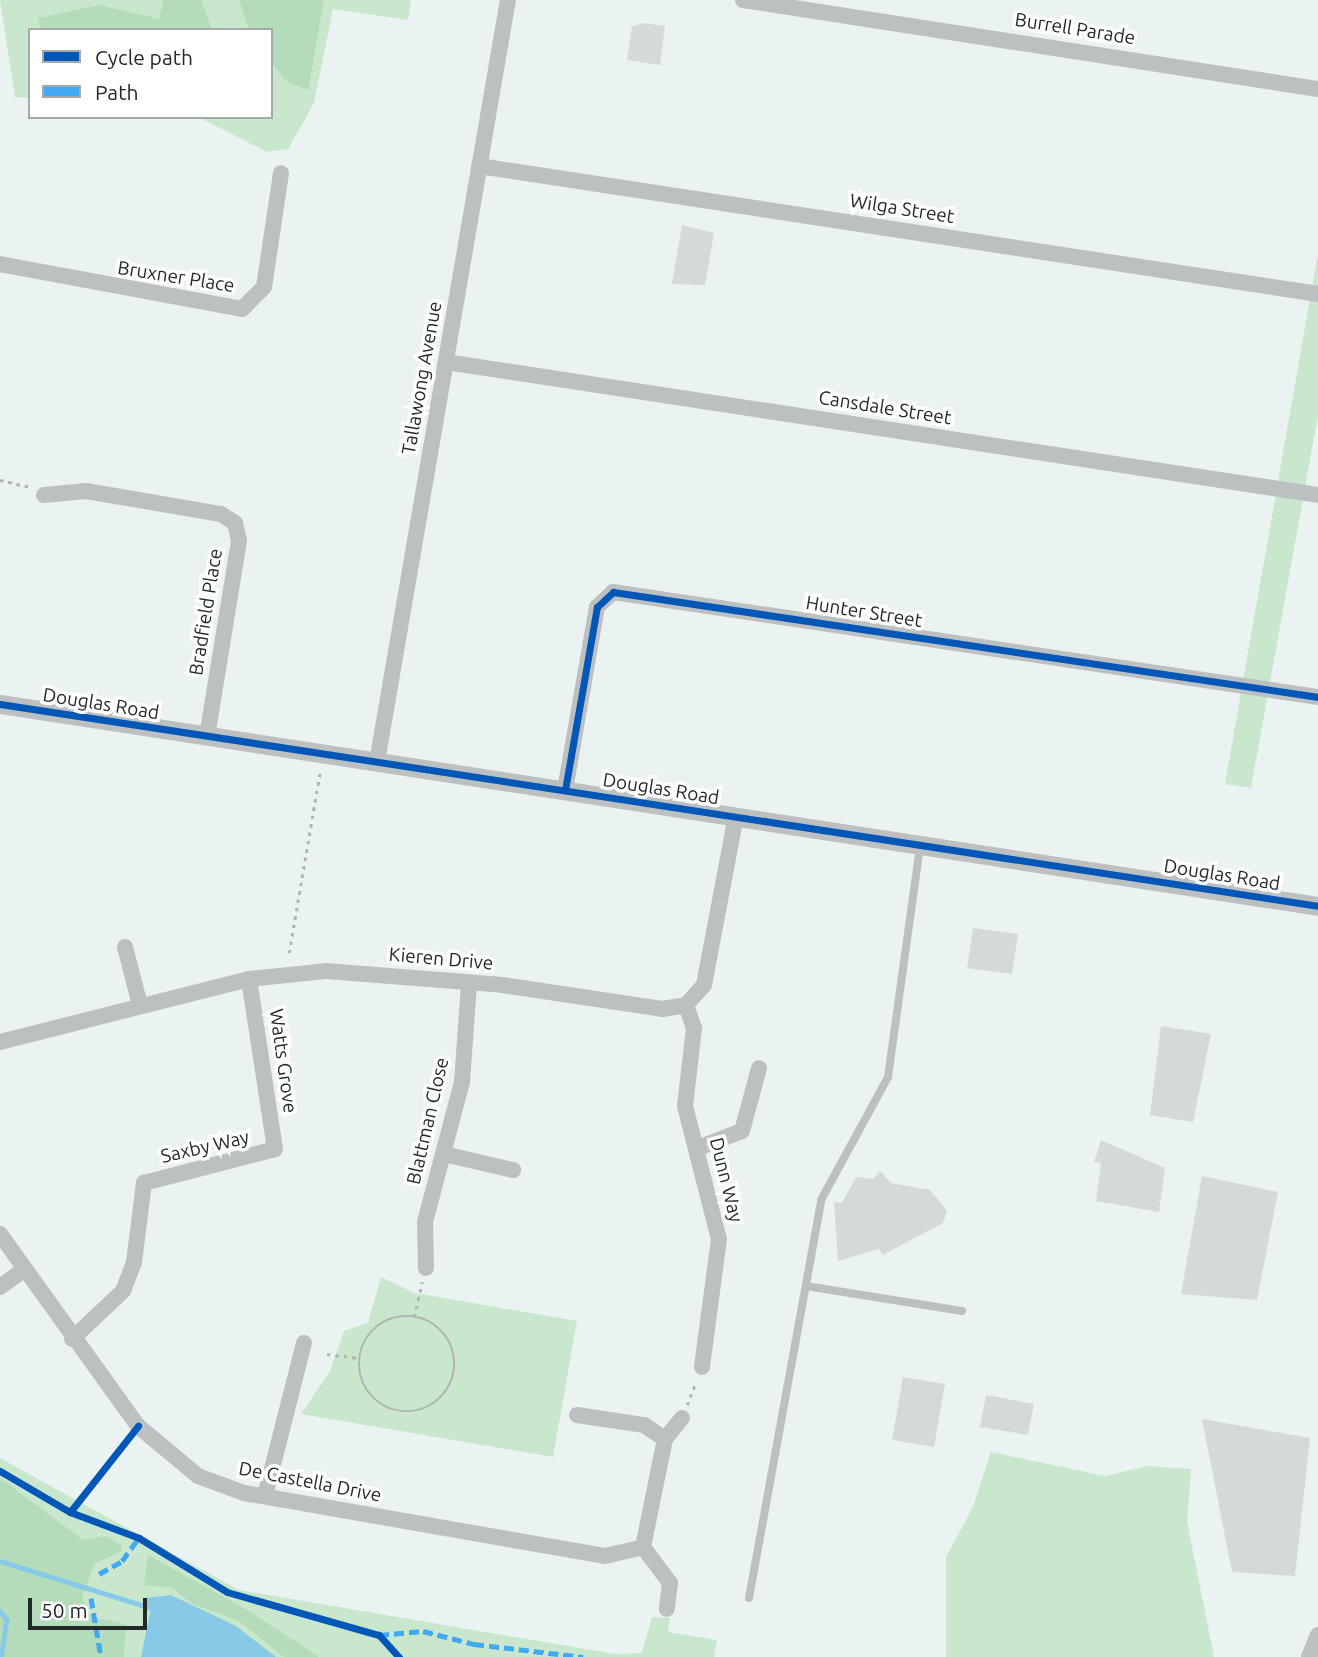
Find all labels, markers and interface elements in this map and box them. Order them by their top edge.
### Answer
street label: Burrell Parade [1013,8,1137,50]
legend [28,28,273,119]
text: Cycle path [95,45,193,69]
text: Path [95,80,138,104]
street label: Wilga Street [848,189,956,229]
street label: Bruxner Place [116,257,236,297]
street label: Tallawong Avenue [397,300,447,456]
street label: Cansdale Street [817,386,953,430]
street label: Bradfield Place [185,547,227,677]
street label: Hunter Street [804,592,924,632]
street label: Douglas Road [41,684,161,724]
street label: Douglas Road [601,769,721,809]
street label: Douglas Road [1162,855,1282,895]
street label: Kieren Drive [388,943,494,975]
street label: Watts Grove [264,1007,302,1115]
street label: Blattman Close [402,1055,454,1187]
street label: Saxby Way [159,1126,251,1168]
street label: Dunn Way [704,1135,748,1225]
street label: De Castella Drive [237,1457,383,1507]
scale bar [32,1584,150,1628]
text: 50 m [41,1598,88,1622]

